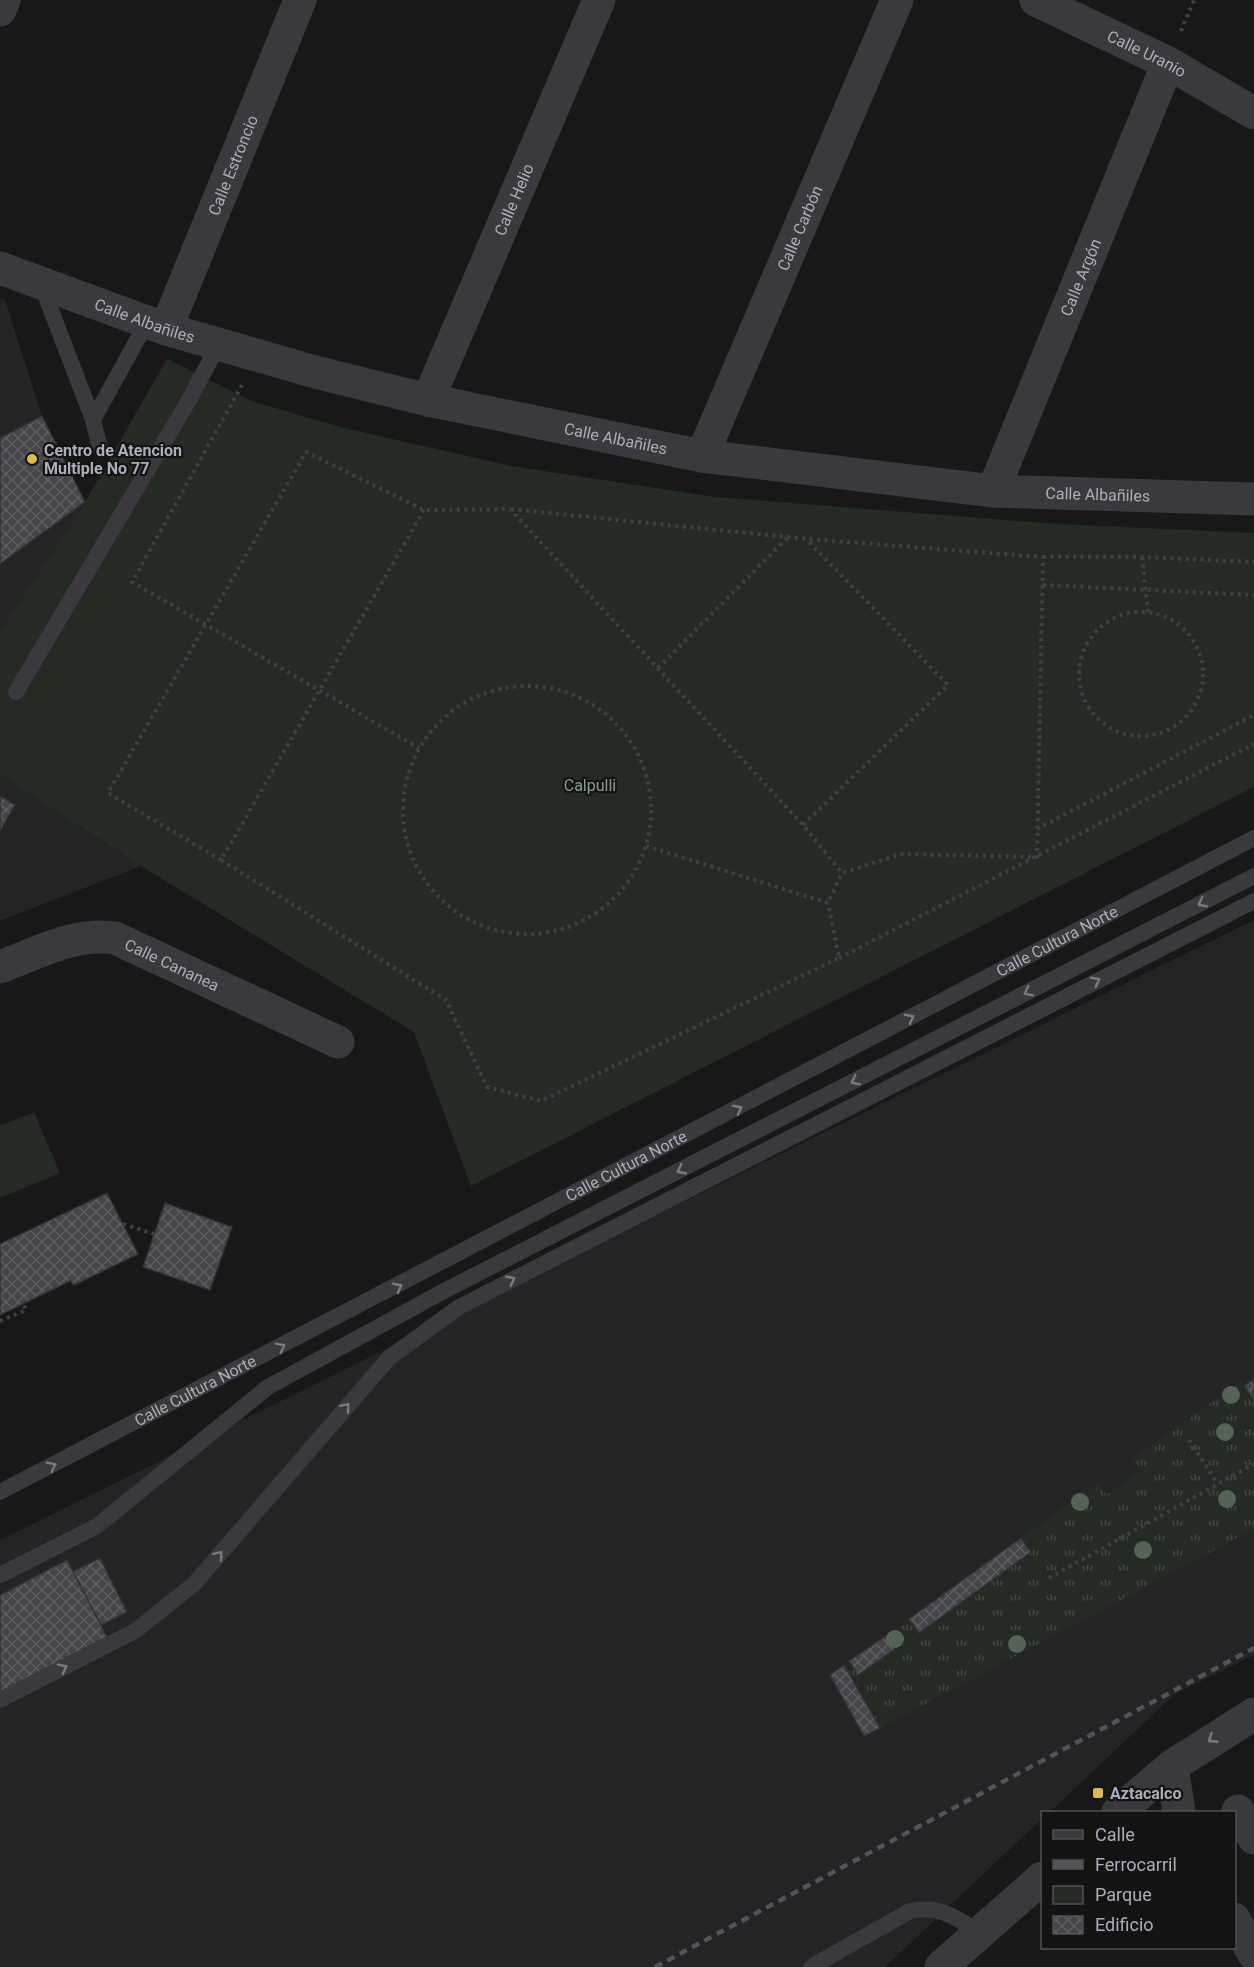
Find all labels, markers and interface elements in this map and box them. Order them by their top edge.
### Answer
street label: Calle Uranio [1104,26,1189,81]
street label: Calle Estroncio [204,112,262,218]
street label: Calle Helio [490,161,538,238]
street label: Calle Carbón [773,183,827,274]
street label: Calle Argón [1057,236,1105,319]
street label: Calle Albañiles [92,295,197,347]
street label: Calle Albañiles [562,419,669,459]
place label: Centro de Atencion Multiple No 77 [44,441,182,478]
marker: Centro de Atencion Multiple No 77 [25,452,39,466]
street label: Calle Albañiles [1045,484,1150,506]
park label: Calpulli [564,776,616,795]
one-way arrow [1198,896,1208,907]
street label: Calle Cultura Norte [993,902,1121,981]
street label: Calle Cananea [122,935,222,995]
one-way arrow [1090,977,1101,988]
one-way arrow [1024,985,1035,996]
one-way arrow [904,1014,915,1025]
one-way arrow [850,1073,861,1085]
one-way arrow [731,1105,742,1116]
street label: Calle Cultura Norte [562,1126,690,1205]
one-way arrow [677,1162,688,1174]
one-way arrow [505,1276,515,1287]
one-way arrow [391,1283,402,1294]
one-way arrow [275,1343,286,1355]
street label: Calle Cultura Norte [131,1351,259,1430]
one-way arrow [339,1403,350,1414]
one-way arrow [46,1461,57,1473]
one-way arrow [212,1551,223,1562]
one-way arrow [56,1664,67,1675]
one-way arrow [1208,1732,1219,1743]
place label: Aztacalco [1110,1784,1181,1803]
marker: Aztacalco [1091,1786,1105,1800]
legend [1041,1811,1236,1949]
text: Calle [1095,1824,1135,1845]
text: Ferrocarril [1095,1854,1177,1875]
text: Parque [1095,1884,1152,1905]
text: Edificio [1095,1914,1154,1935]

